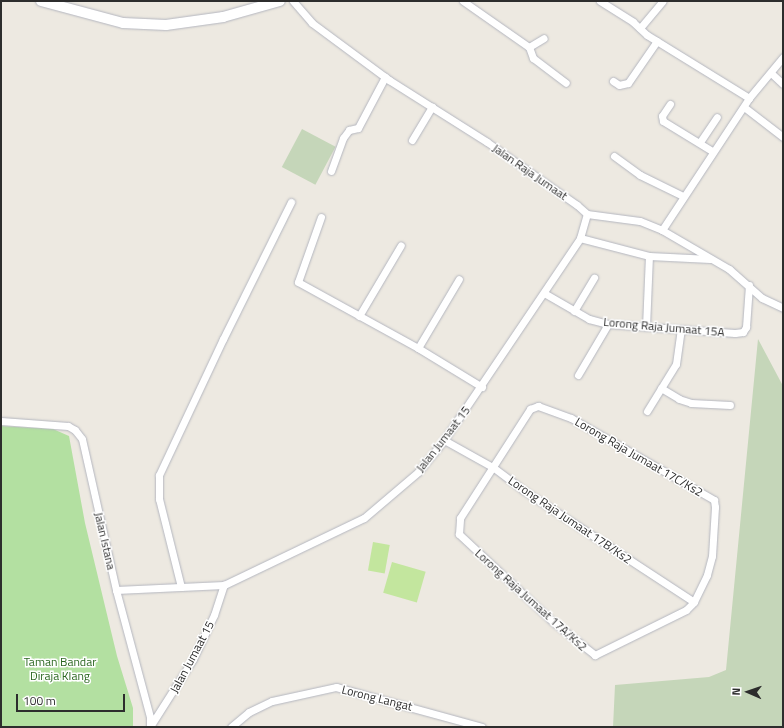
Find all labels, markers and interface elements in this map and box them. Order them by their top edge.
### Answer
street label: Jalan Raja Jumaat [490,141,570,203]
street label: Lorong Raja Jumaat 15A [603,315,725,339]
street label: Jalan Jumaat 15 [413,403,473,475]
street label: Lorong Raja Jumaat 17C/Ks2 [573,414,705,500]
street label: Lorong Raja Jumaat 17B/Ks2 [505,473,635,567]
street label: Jalan Istana [91,511,119,571]
street label: Lorong Raja Jumaat 17A/Ks2 [472,546,590,654]
street label: Jalan Jumaat 15 [167,619,217,695]
park label: Taman Bandar Diraja Klang [24,655,96,683]
north arrow [728,672,768,712]
street label: Lorong Langat [340,682,414,714]
scale bar [18,686,127,712]
text: N [728,687,744,696]
text: 100 m [23,691,56,710]

